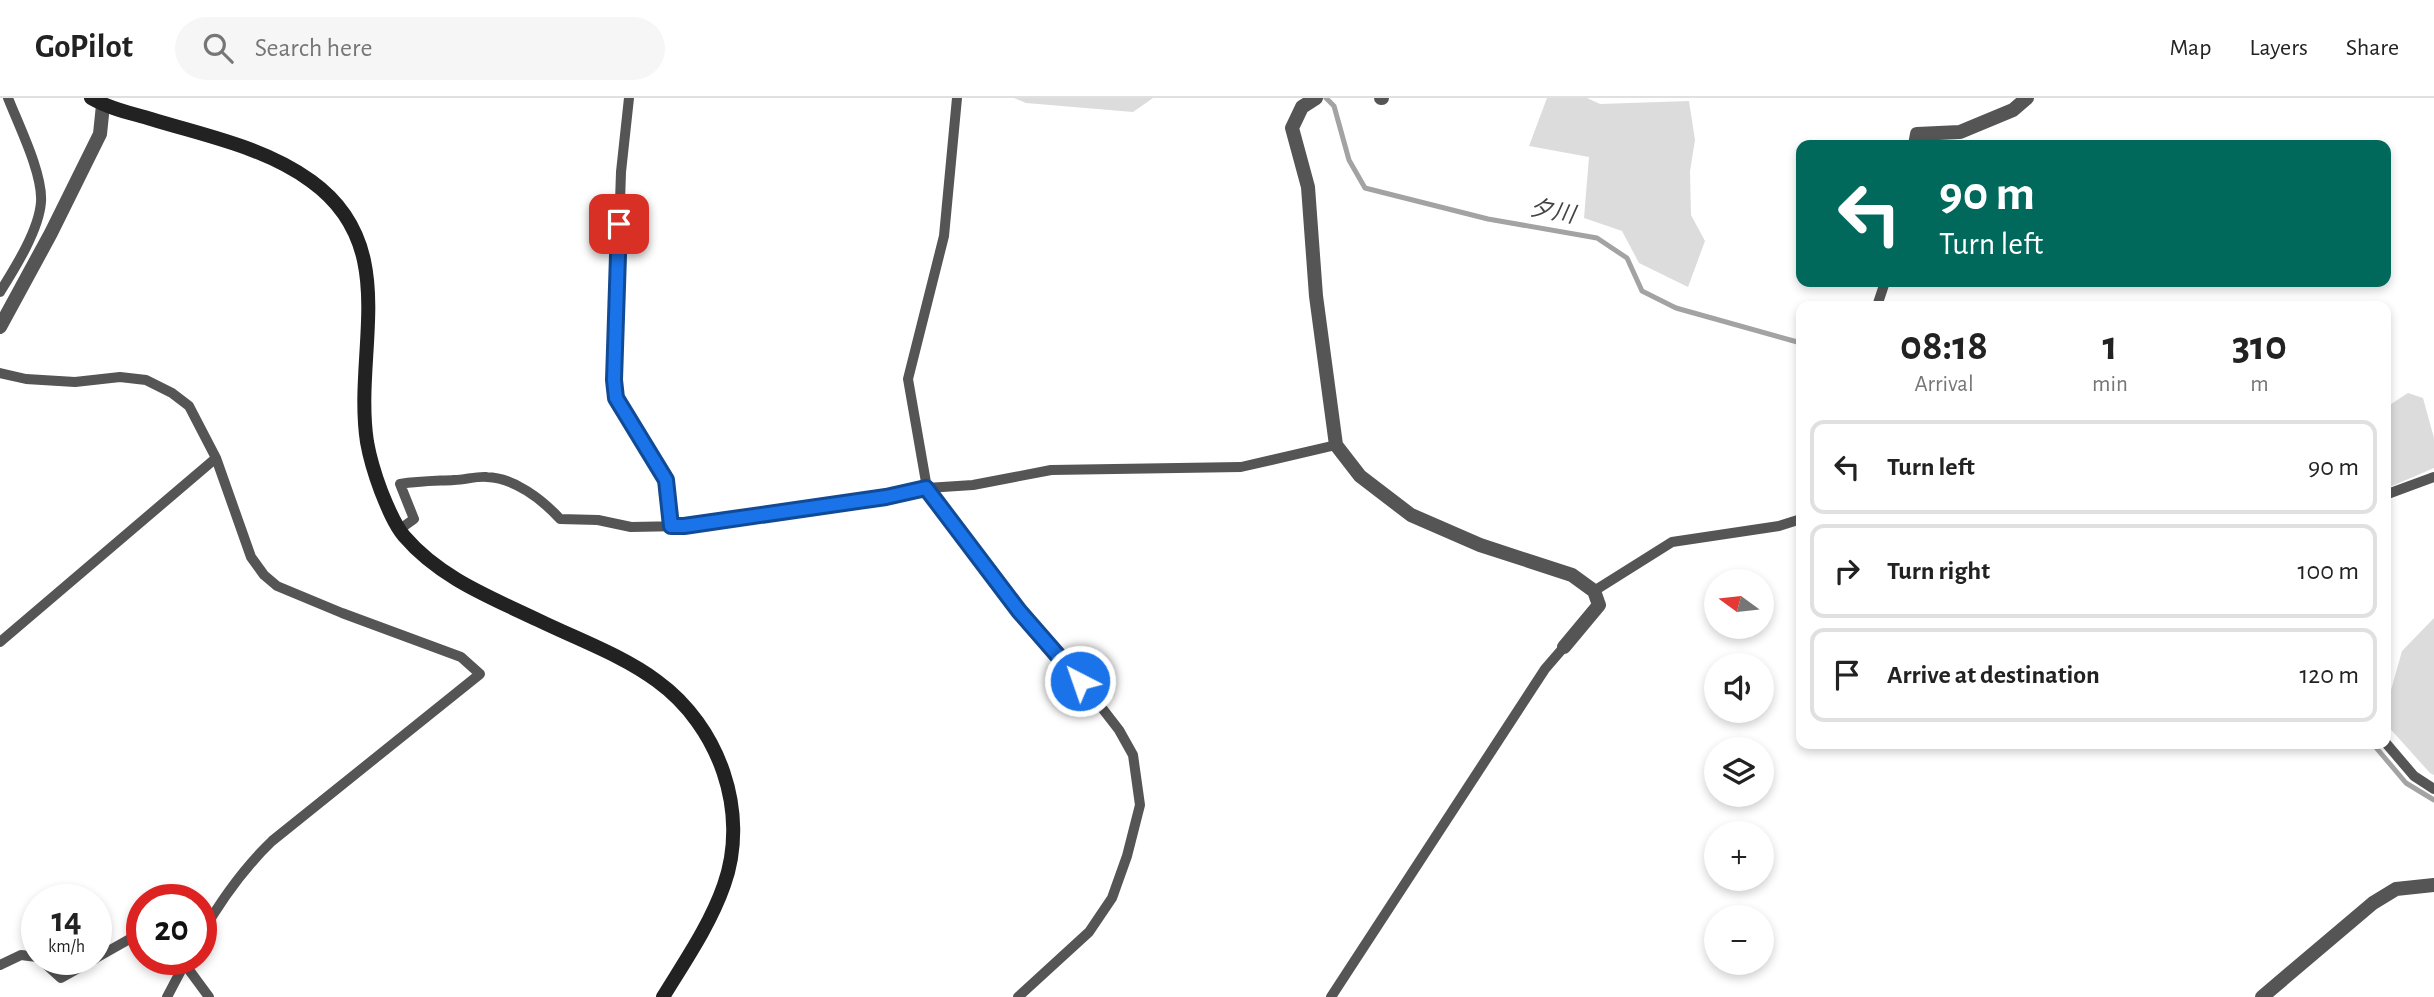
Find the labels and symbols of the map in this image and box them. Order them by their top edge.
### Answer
pin [589,194,649,254]
water label: 夕川 [1527,195,1580,228]
north arrow [1704,569,1774,639]
position arrow [1043,644,1117,718]
speed limit sign: 20 [126,884,217,975]

